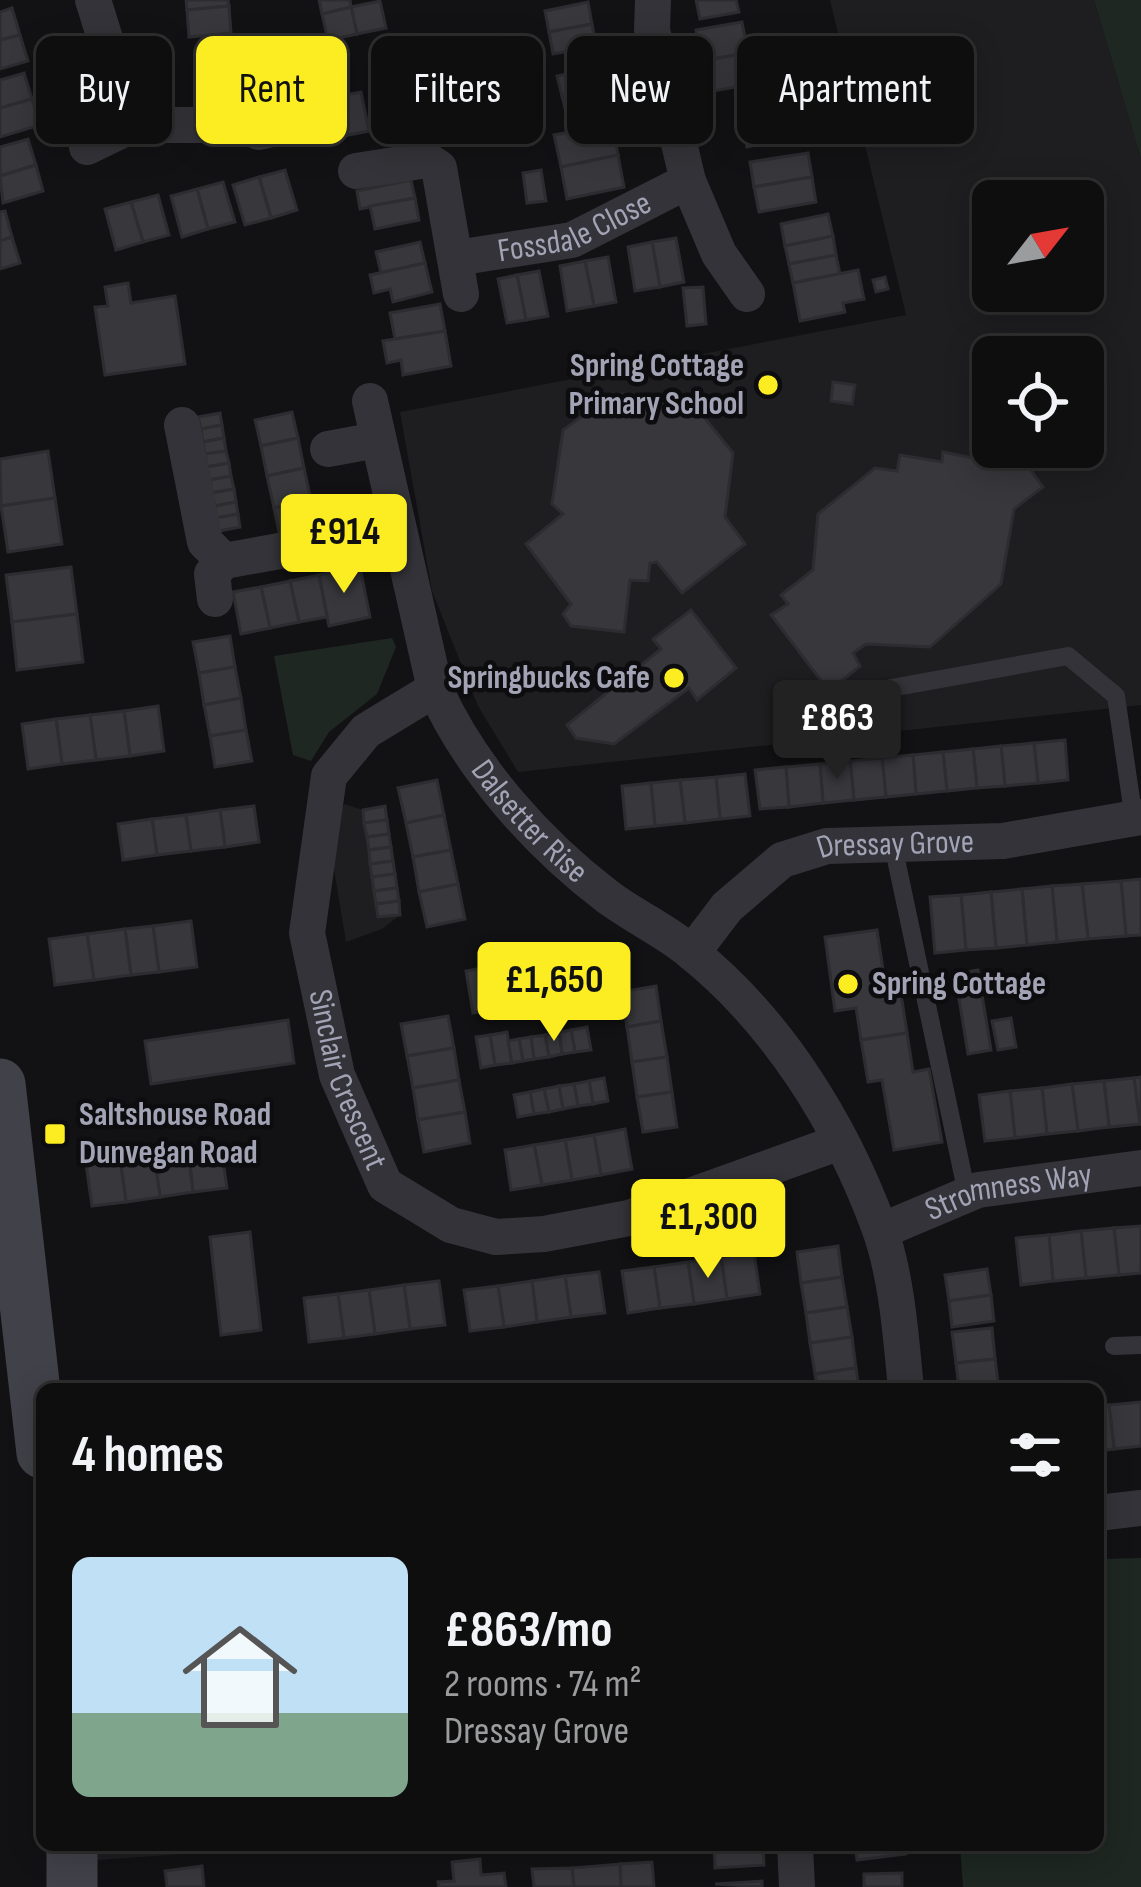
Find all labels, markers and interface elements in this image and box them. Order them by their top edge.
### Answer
chip: Buy [36,36,172,144]
chip: Rent [196,36,347,144]
chip: Filters [371,36,543,144]
chip: New [567,36,713,144]
chip: Apartment [737,36,974,144]
north arrow [972,180,1104,312]
map controls [972,180,1104,468]
street label: Fossdale Close [495,183,658,271]
button: locate [972,336,1104,468]
place label: Spring Cottage Primary School [569,346,744,424]
marker: Spring Cottage Primary School [755,372,781,398]
pin: £914 [273,494,415,596]
text: £914 [308,509,380,556]
place label: Springbucks Cafe [447,658,650,698]
marker: Springbucks Cafe [661,665,687,691]
pin: £863 [766,680,908,782]
text: £863 [800,695,874,742]
street label: Dalsetter Rise [462,752,596,892]
street label: Dressay Grove [812,822,975,868]
pin: £1,650 [456,942,652,1044]
text: £1,650 [504,957,604,1004]
place label: Spring Cottage [872,964,1046,1004]
marker: Spring Cottage [835,971,861,997]
street label: Sinclair Crescent [300,986,396,1176]
place label: Saltshouse Road Dunvegan Road [79,1095,271,1173]
marker: Saltshouse Road Dunvegan Road [42,1121,68,1147]
street label: Stromness Way [919,1155,1095,1230]
pin: £1,300 [610,1179,806,1281]
text: £1,300 [658,1194,758,1241]
icon: filters [1002,1422,1068,1488]
text: 4 homes [72,1425,224,1486]
text: £863/mo [444,1600,612,1661]
icon: home [168,1605,312,1749]
text: 2 rooms · 74 m² [444,1661,642,1708]
text: Dressay Grove [444,1708,629,1755]

